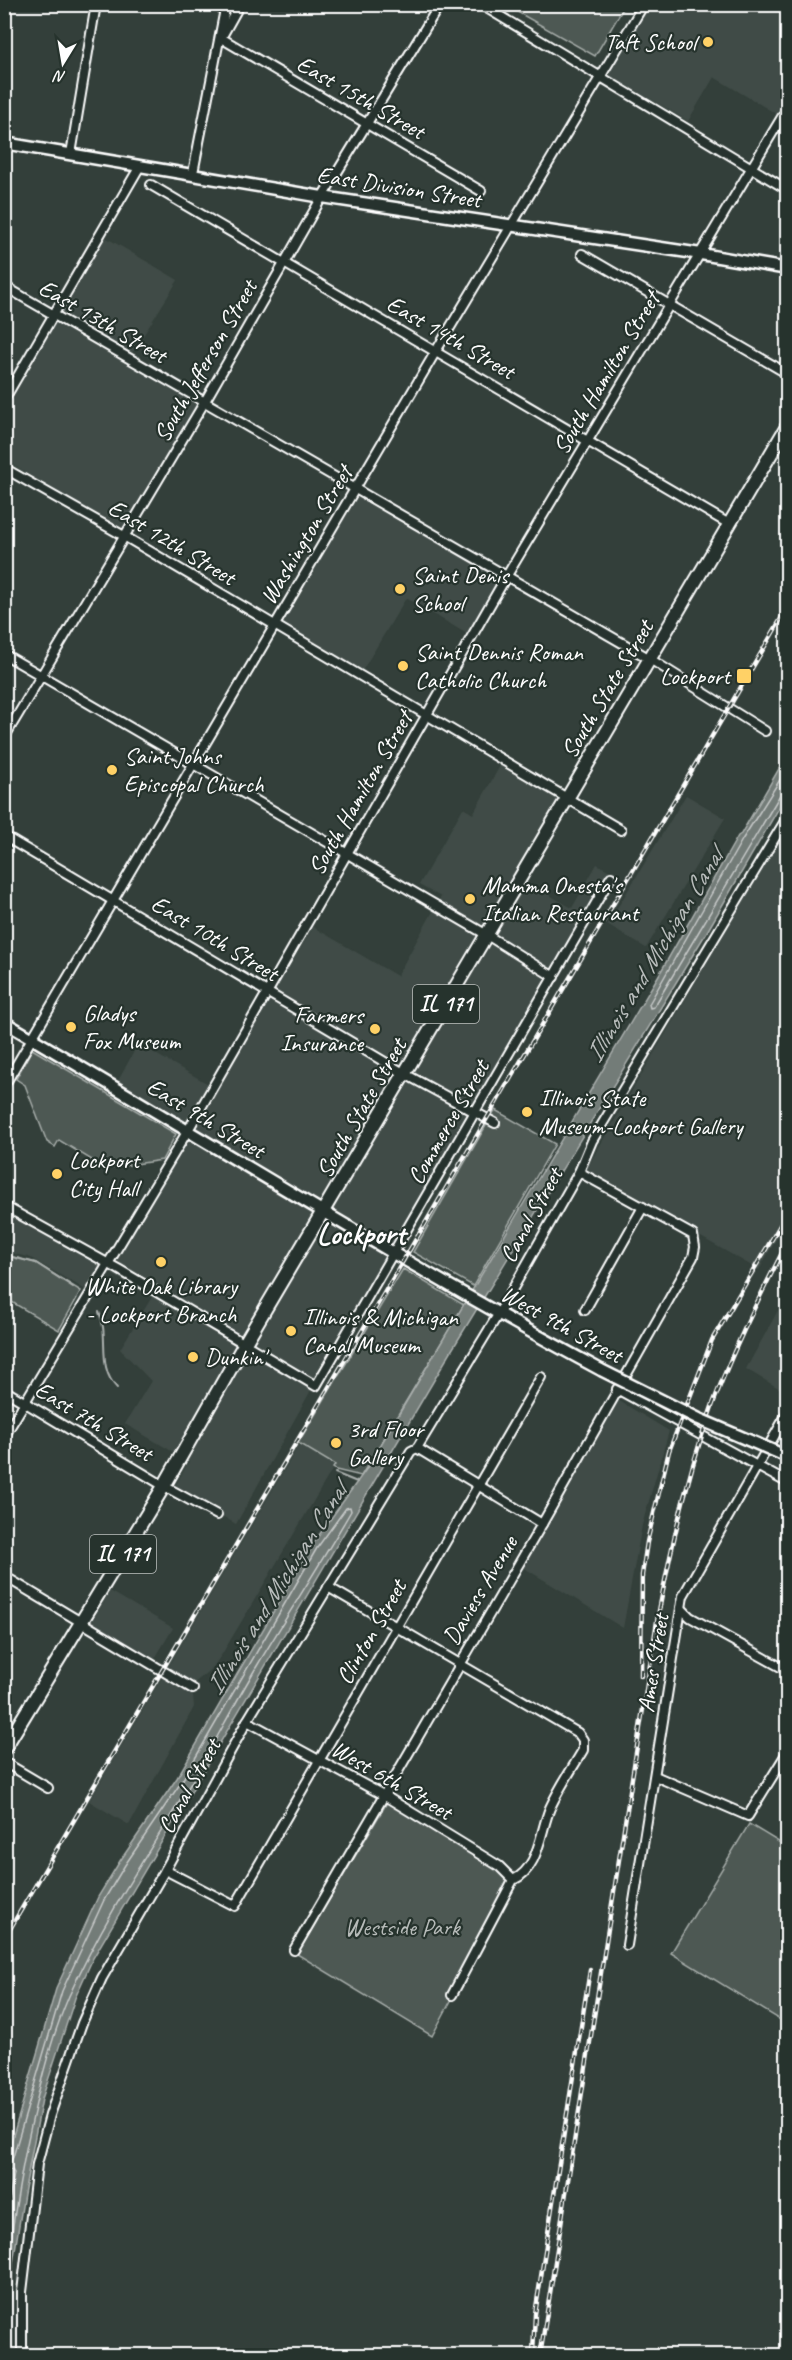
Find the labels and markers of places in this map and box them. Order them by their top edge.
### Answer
place label: Taft School [605,27,700,57]
marker: Taft School [701,35,715,49]
place label: Saint Denis School [412,560,511,618]
marker: Saint Denis School [393,582,407,596]
place label: Saint Dennis Roman Catholic Church [415,637,584,695]
marker: Saint Dennis Roman Catholic Church [396,659,410,673]
place label: Lockport [660,661,732,691]
marker: Lockport [735,667,753,685]
place label: Saint Johns Episcopal Church [124,741,265,799]
marker: Saint Johns Episcopal Church [105,763,119,777]
place label: Mamma Onesta's Italian Restaurant [482,870,640,928]
marker: Mamma Onesta's Italian Restaurant [463,892,477,906]
place label: Gladys Fox Museum [83,998,181,1056]
place label: Farmers Insurance [280,1000,366,1058]
marker: Gladys Fox Museum [64,1020,78,1034]
marker: Farmers Insurance [368,1022,382,1036]
place label: Illinois State Museum-Lockport Gallery [539,1083,744,1141]
marker: Illinois State Museum-Lockport Gallery [520,1105,534,1119]
place label: Lockport City Hall [69,1145,142,1203]
marker: Lockport City Hall [50,1167,64,1181]
marker: White Oak Library - Lockport Branch [154,1255,168,1269]
place label: White Oak Library - Lockport Branch [85,1271,239,1329]
place label: Illinois & Michigan Canal Museum [303,1302,459,1360]
marker: Illinois & Michigan Canal Museum [284,1324,298,1338]
place label: Dunkin' [205,1342,270,1372]
marker: Dunkin' [186,1350,200,1364]
place label: 3rd Floor Gallery [348,1414,426,1472]
marker: 3rd Floor Gallery [329,1436,343,1450]

